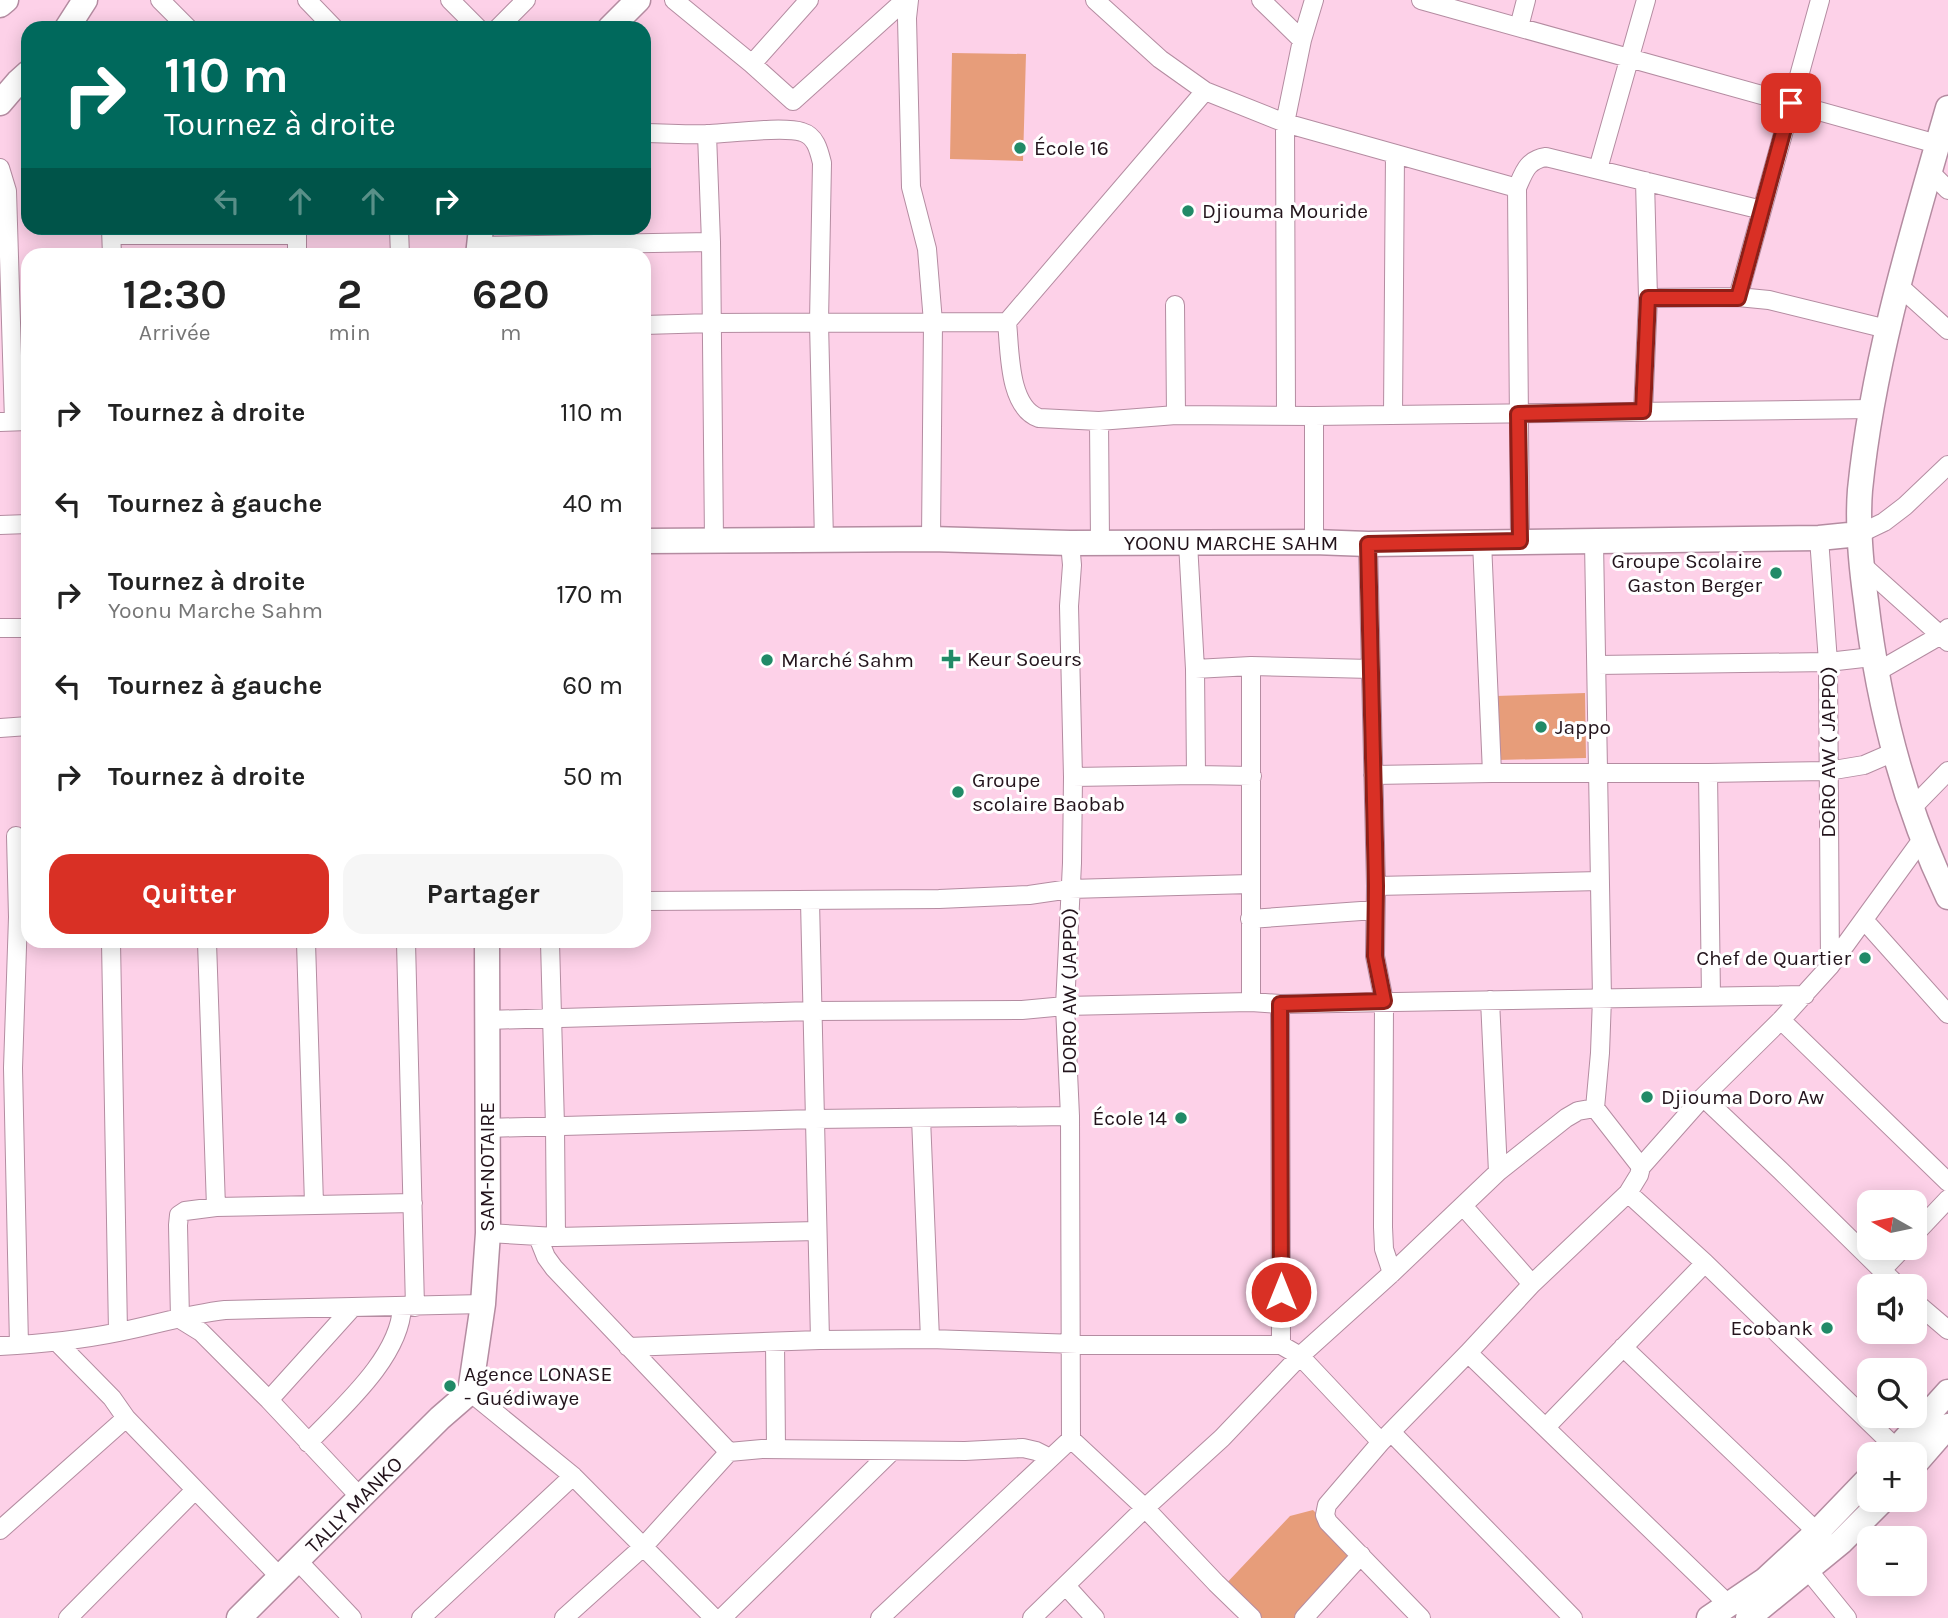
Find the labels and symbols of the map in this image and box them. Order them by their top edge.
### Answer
pin [1761,73,1821,133]
place label: École 16 [1034,136,1109,160]
marker: École 16 [1012,140,1028,156]
place label: Djiouma Mouride [1202,199,1368,223]
marker: Djiouma Mouride [1180,203,1196,219]
street label: YOONU MARCHE SAHM [1124,531,1338,555]
place label: Groupe Scolaire Gaston Berger [1612,549,1762,597]
marker: Groupe Scolaire Gaston Berger [1768,565,1784,581]
place label: Keur Soeurs [967,647,1082,671]
place label: Marché Sahm [781,648,914,672]
marker: Keur Soeurs [941,649,961,669]
marker: Marché Sahm [759,652,775,668]
street label: DORO AW ( JAPPO) [1816,666,1840,838]
place label: Jappo [1555,715,1611,739]
marker: Jappo [1533,719,1549,735]
place label: Groupe scolaire Baobab [972,768,1125,816]
marker: Groupe scolaire Baobab [950,784,966,800]
street label: DORO AW (JAPPO) [1057,908,1081,1074]
place label: Chef de Quartier [1696,946,1851,970]
marker: Chef de Quartier [1857,950,1873,966]
place label: Djiouma Doro Aw [1661,1085,1824,1109]
marker: Djiouma Doro Aw [1639,1089,1655,1105]
street label: SAM-NOTAIRE [475,1102,499,1232]
place label: École 14 [1093,1106,1167,1130]
marker: École 14 [1173,1110,1189,1126]
north arrow [1857,1190,1927,1260]
position arrow [1244,1255,1318,1329]
place label: Ecobank [1730,1316,1813,1340]
marker: Ecobank [1819,1320,1835,1336]
place label: Agence LONASE - Guédiwaye [464,1362,612,1410]
marker: Agence LONASE - Guédiwaye [442,1378,458,1394]
street label: TALLY MANKO [301,1452,407,1558]

